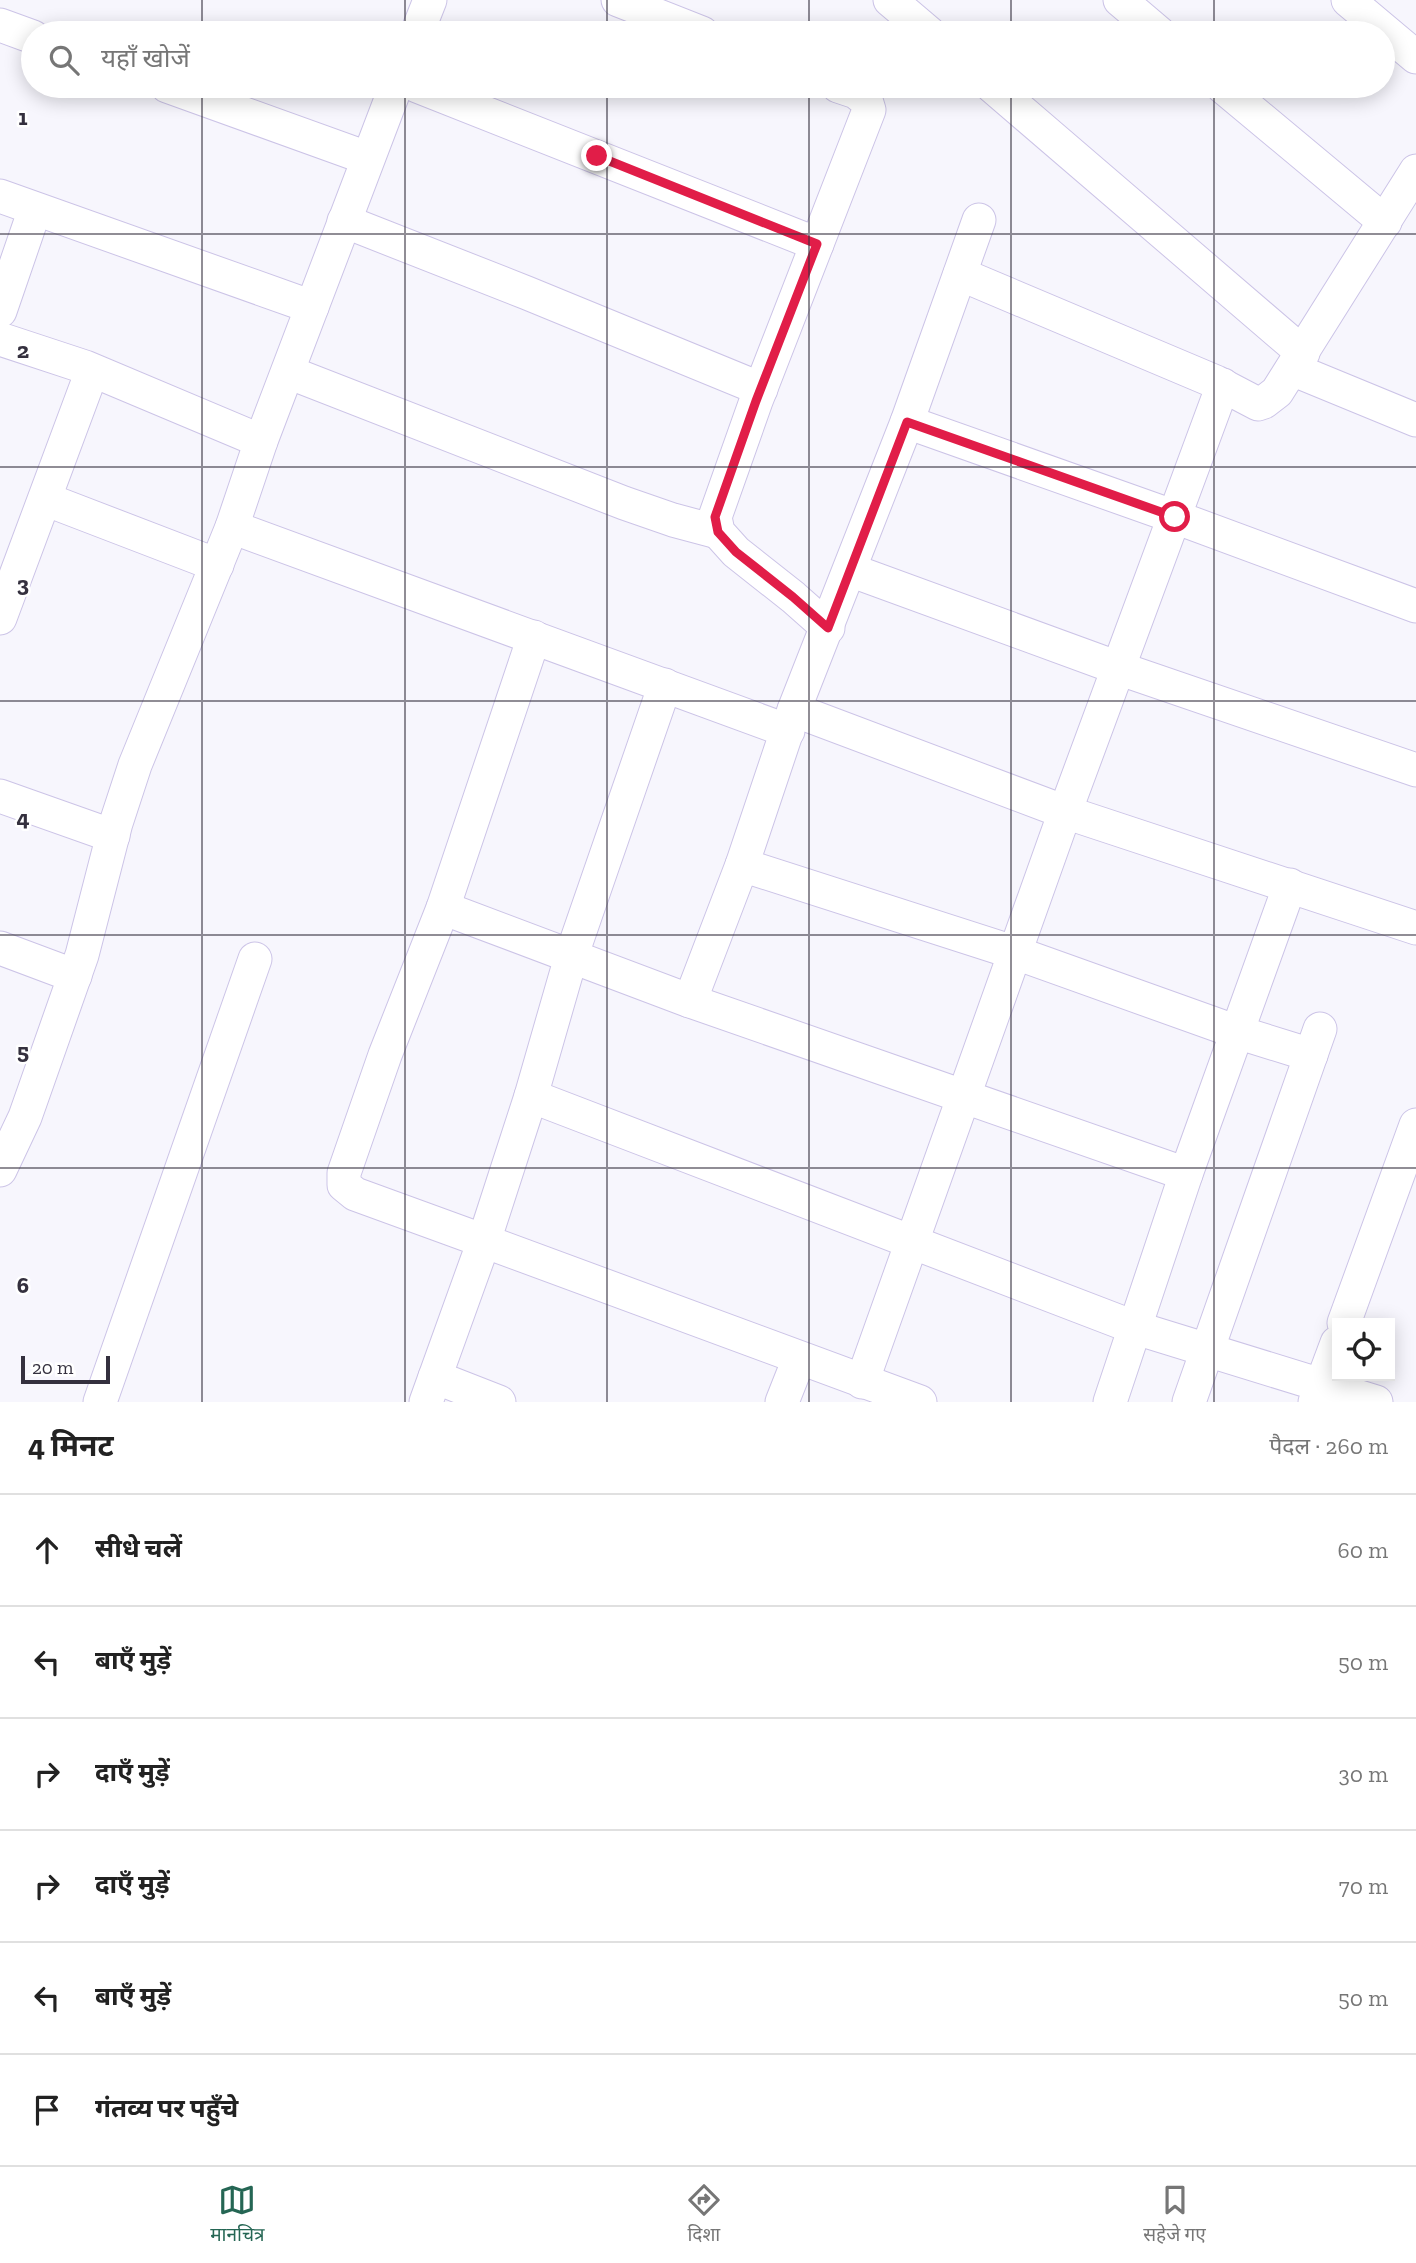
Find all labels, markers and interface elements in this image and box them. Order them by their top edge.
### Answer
search box [21,21,1395,98]
icon: search [45,41,83,79]
text: यहाँ खोजें [101,42,190,74]
text: 1 [18,103,28,131]
route end [581,140,612,171]
text: 2 [17,336,29,364]
route start [1159,501,1190,532]
text: 3 [17,570,29,598]
text: 4 [16,804,30,832]
text: 5 [17,1037,29,1065]
text: 6 [17,1271,29,1299]
map controls [1332,1318,1395,1381]
button: locate [1332,1318,1395,1381]
scale bar [21,1353,110,1385]
text: 20 m [32,1356,73,1379]
text: 4 मिनट [28,1428,114,1464]
text: पैदल · 260 m [1269,1432,1388,1460]
icon: ahead [28,1531,66,1569]
text: सीधे चलें [95,1532,182,1564]
text: 60 m [1337,1536,1388,1564]
icon: left [28,1643,66,1681]
text: बाएँ मुड़ें [95,1644,171,1676]
text: 50 m [1338,1648,1388,1676]
icon: right [28,1755,66,1793]
text: दाएँ मुड़ें [95,1756,170,1788]
text: 30 m [1338,1760,1388,1788]
icon: right [28,1867,66,1905]
text: दाएँ मुड़ें [95,1868,170,1900]
text: 70 m [1339,1872,1388,1900]
icon: left [28,1979,66,2017]
text: बाएँ मुड़ें [95,1980,171,2012]
text: 50 m [1338,1984,1388,2012]
icon: arrive [28,2091,66,2129]
text: गंतव्य पर पहुँचे [95,2092,238,2124]
tab: मानचित्र [210,2181,265,2249]
tab: दिशा [685,2181,723,2249]
tab: सहेजे गए [1143,2181,1206,2249]

